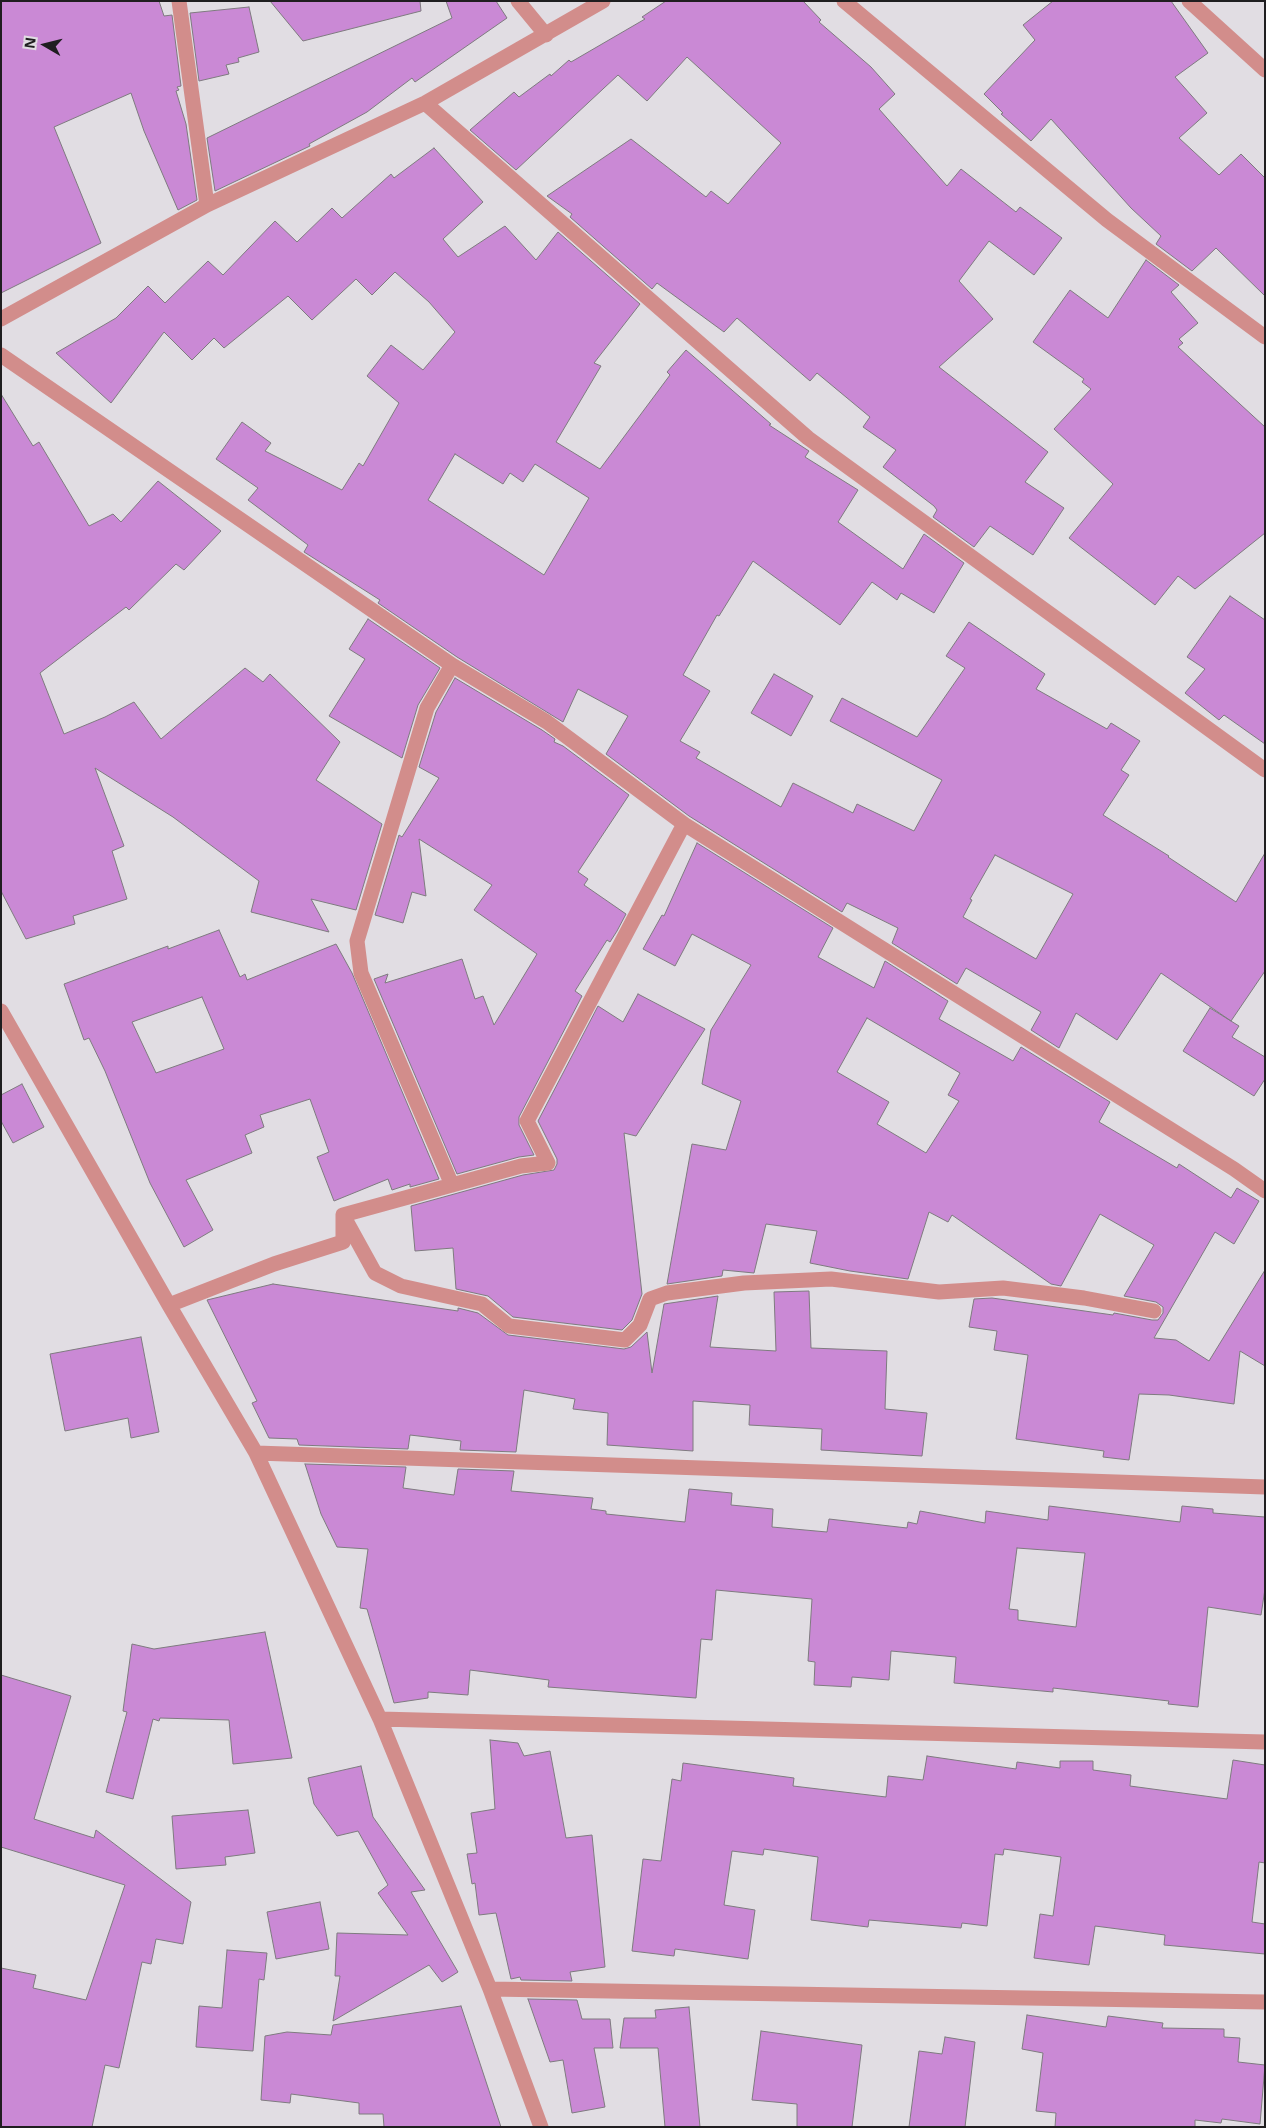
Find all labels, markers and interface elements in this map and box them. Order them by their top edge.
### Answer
north arrow [20,20,70,70]
text: N [19,36,40,50]

